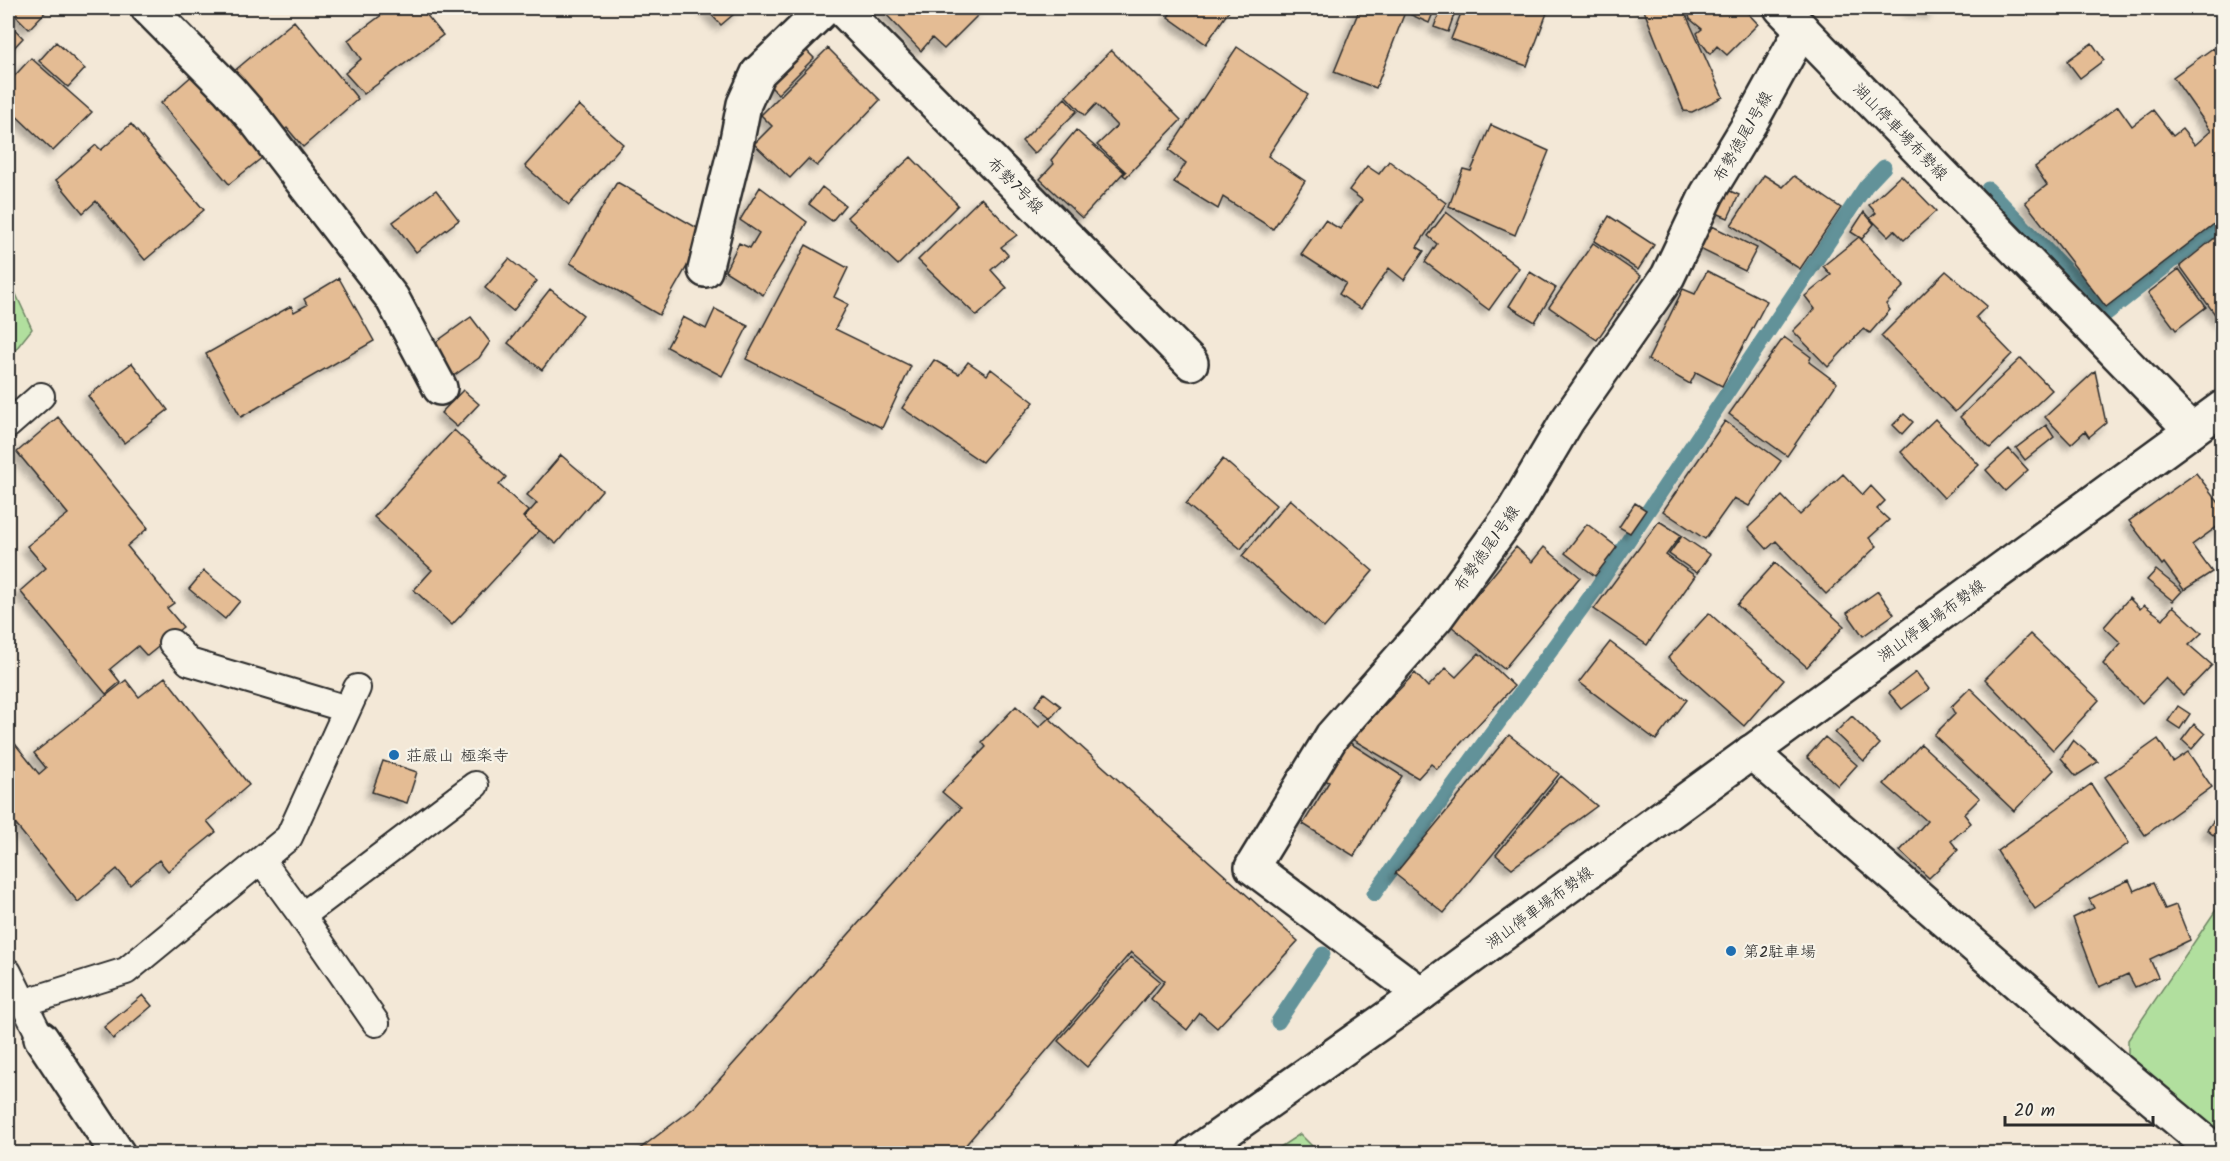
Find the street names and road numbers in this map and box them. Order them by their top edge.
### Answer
street label: 湖山停車場布勢線 [1846,77,1953,187]
street label: 布勢徳尾1号線 [1707,87,1779,187]
street label: 布勢7号線 [981,152,1049,220]
street label: 布勢徳尾1号線 [1448,500,1526,597]
street label: 湖山停車場布勢線 [1873,573,1991,669]
street label: 湖山停車場布勢線 [1481,860,1599,956]

